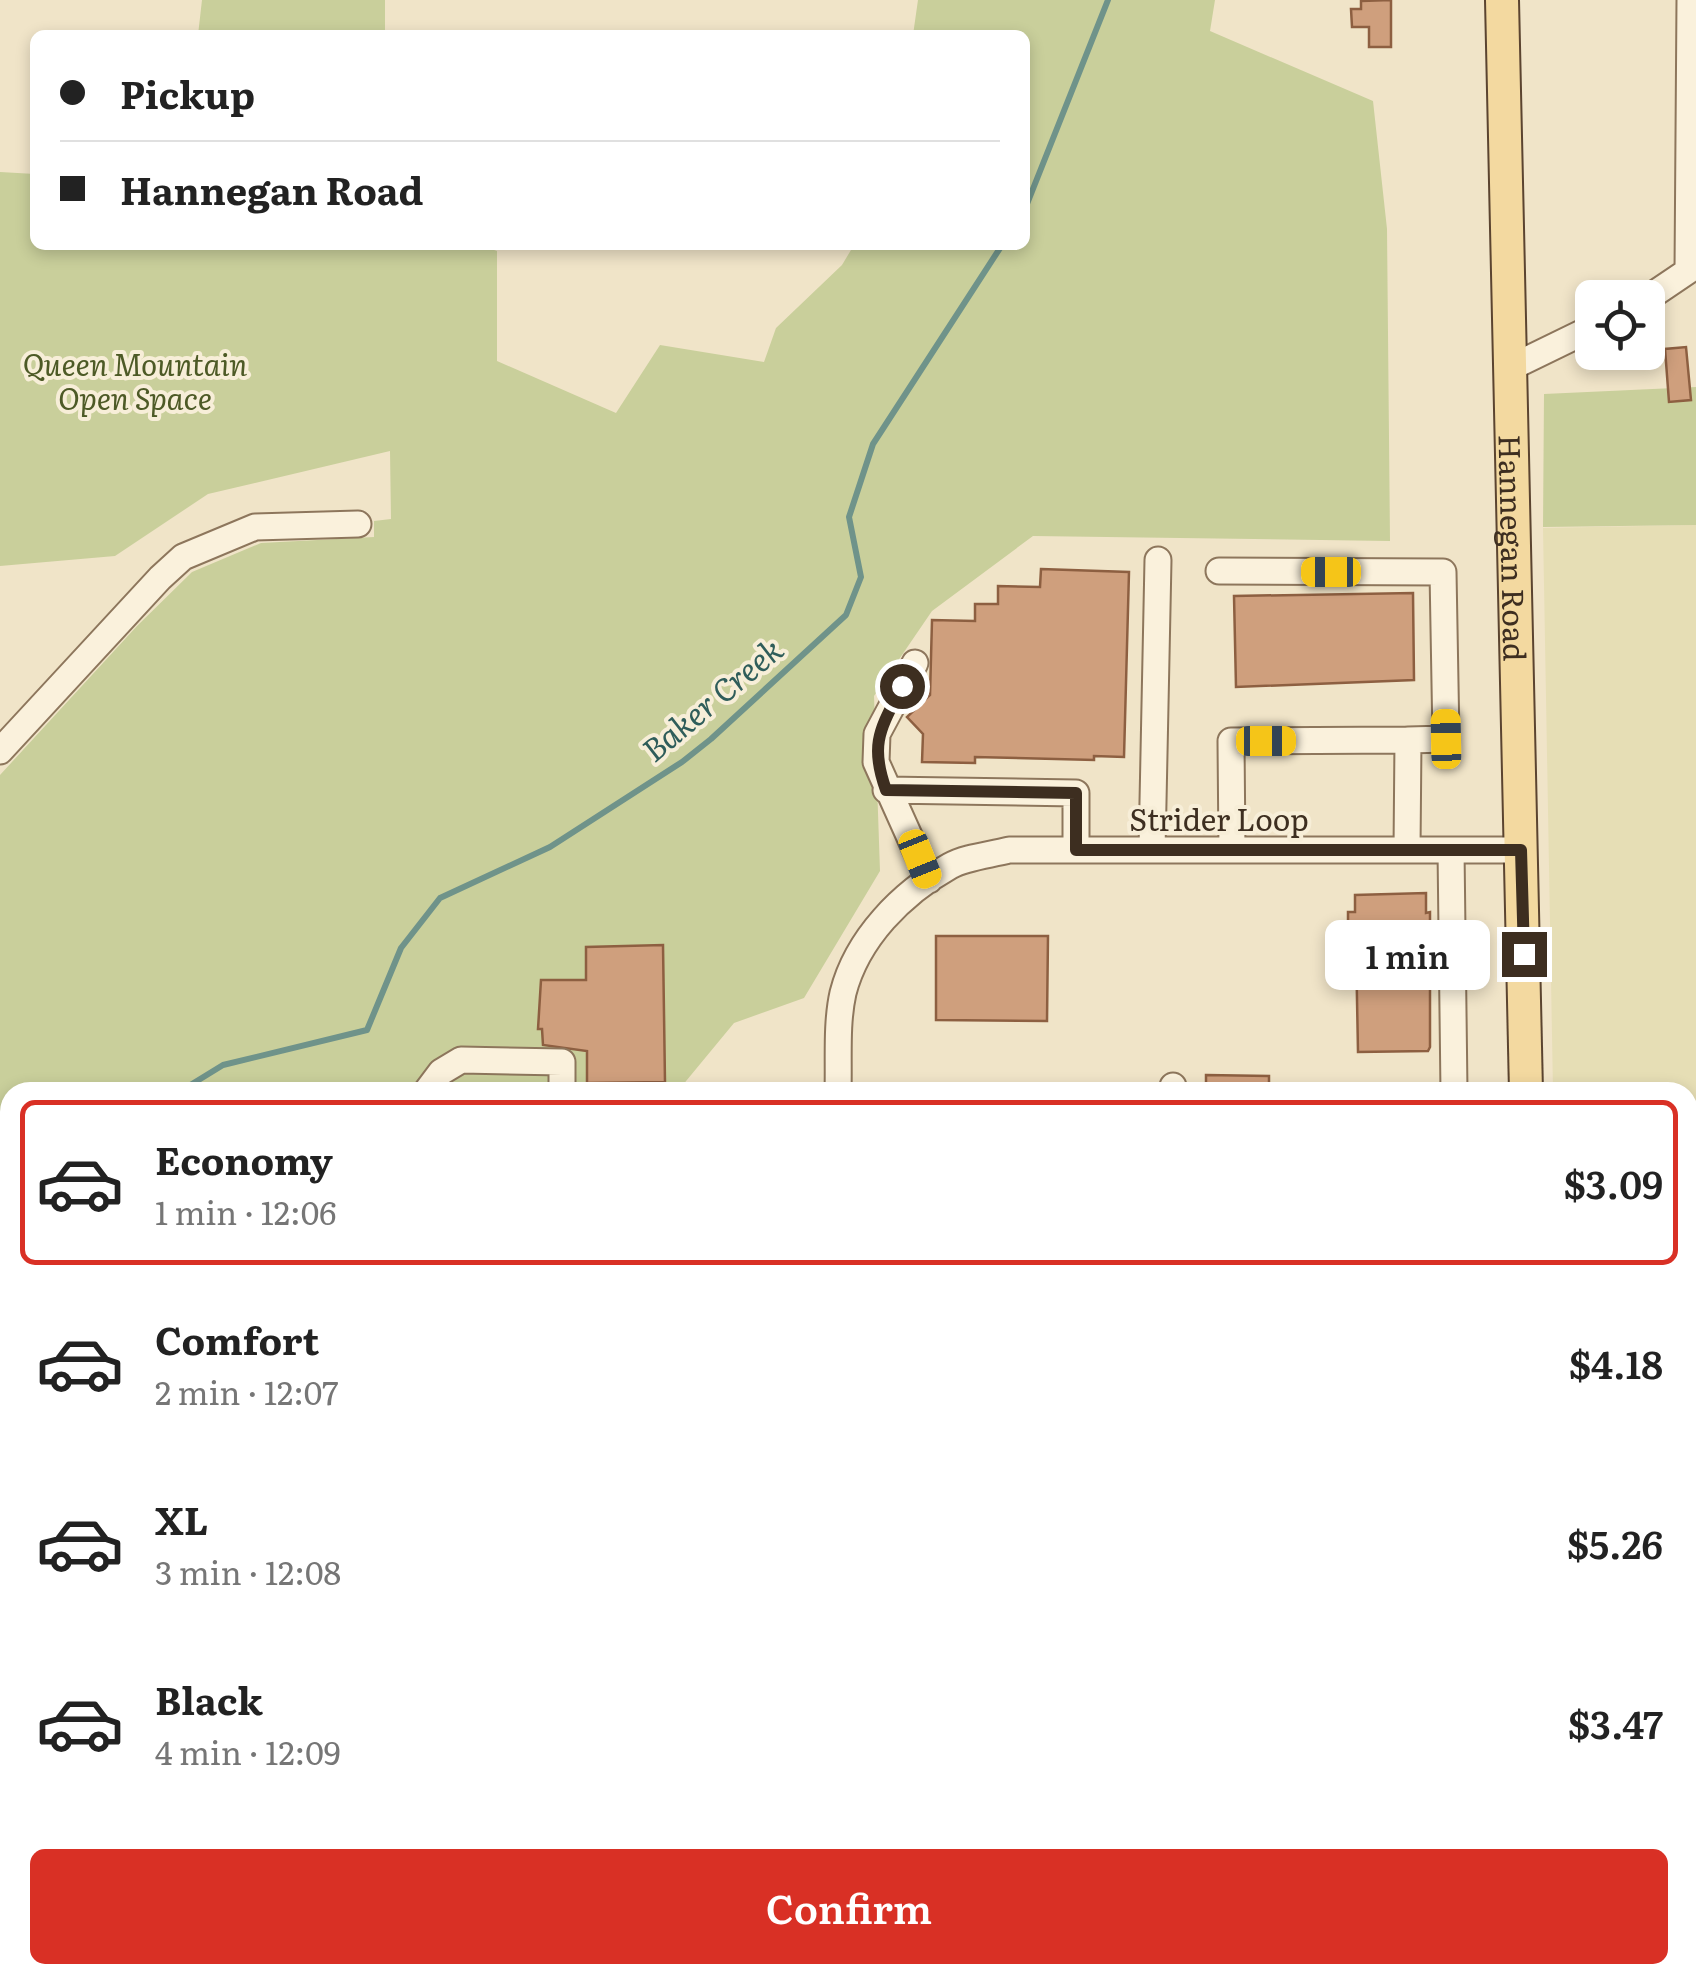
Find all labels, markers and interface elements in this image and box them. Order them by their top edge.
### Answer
text: Pickup [120,64,255,121]
text: Hannegan Road [120,160,424,217]
map controls [1575,280,1665,370]
button: locate [1575,280,1665,370]
park label: Queen Mountain Open Space [23,341,248,419]
street label: Hannegan Road [1490,434,1539,662]
car [1301,557,1361,587]
water label: Baker Creek [630,624,792,771]
route start [880,664,925,709]
car [1430,709,1462,769]
car [1236,726,1296,756]
street label: Strider Loop [1129,796,1309,840]
car [895,826,945,892]
callout: 1 min [1324,919,1489,989]
text: 1 min [1365,931,1450,979]
route end [1502,932,1547,977]
text: Economy [155,1130,333,1187]
icon: car [35,1138,125,1228]
text: $3.09 [1564,1154,1663,1211]
text: 1 min · 12:06 [155,1187,336,1235]
text: Comfort [155,1310,319,1367]
icon: car [35,1318,125,1408]
text: $4.18 [1569,1334,1663,1391]
text: 2 min · 12:07 [155,1367,339,1415]
text: XL [155,1490,208,1547]
icon: car [35,1498,125,1588]
text: $5.26 [1567,1514,1663,1571]
text: 3 min · 12:08 [155,1547,341,1595]
text: Black [155,1670,263,1727]
icon: car [35,1678,125,1768]
text: $3.47 [1568,1694,1663,1751]
text: 4 min · 12:09 [155,1727,341,1775]
button: Confirm [30,1849,1668,1964]

